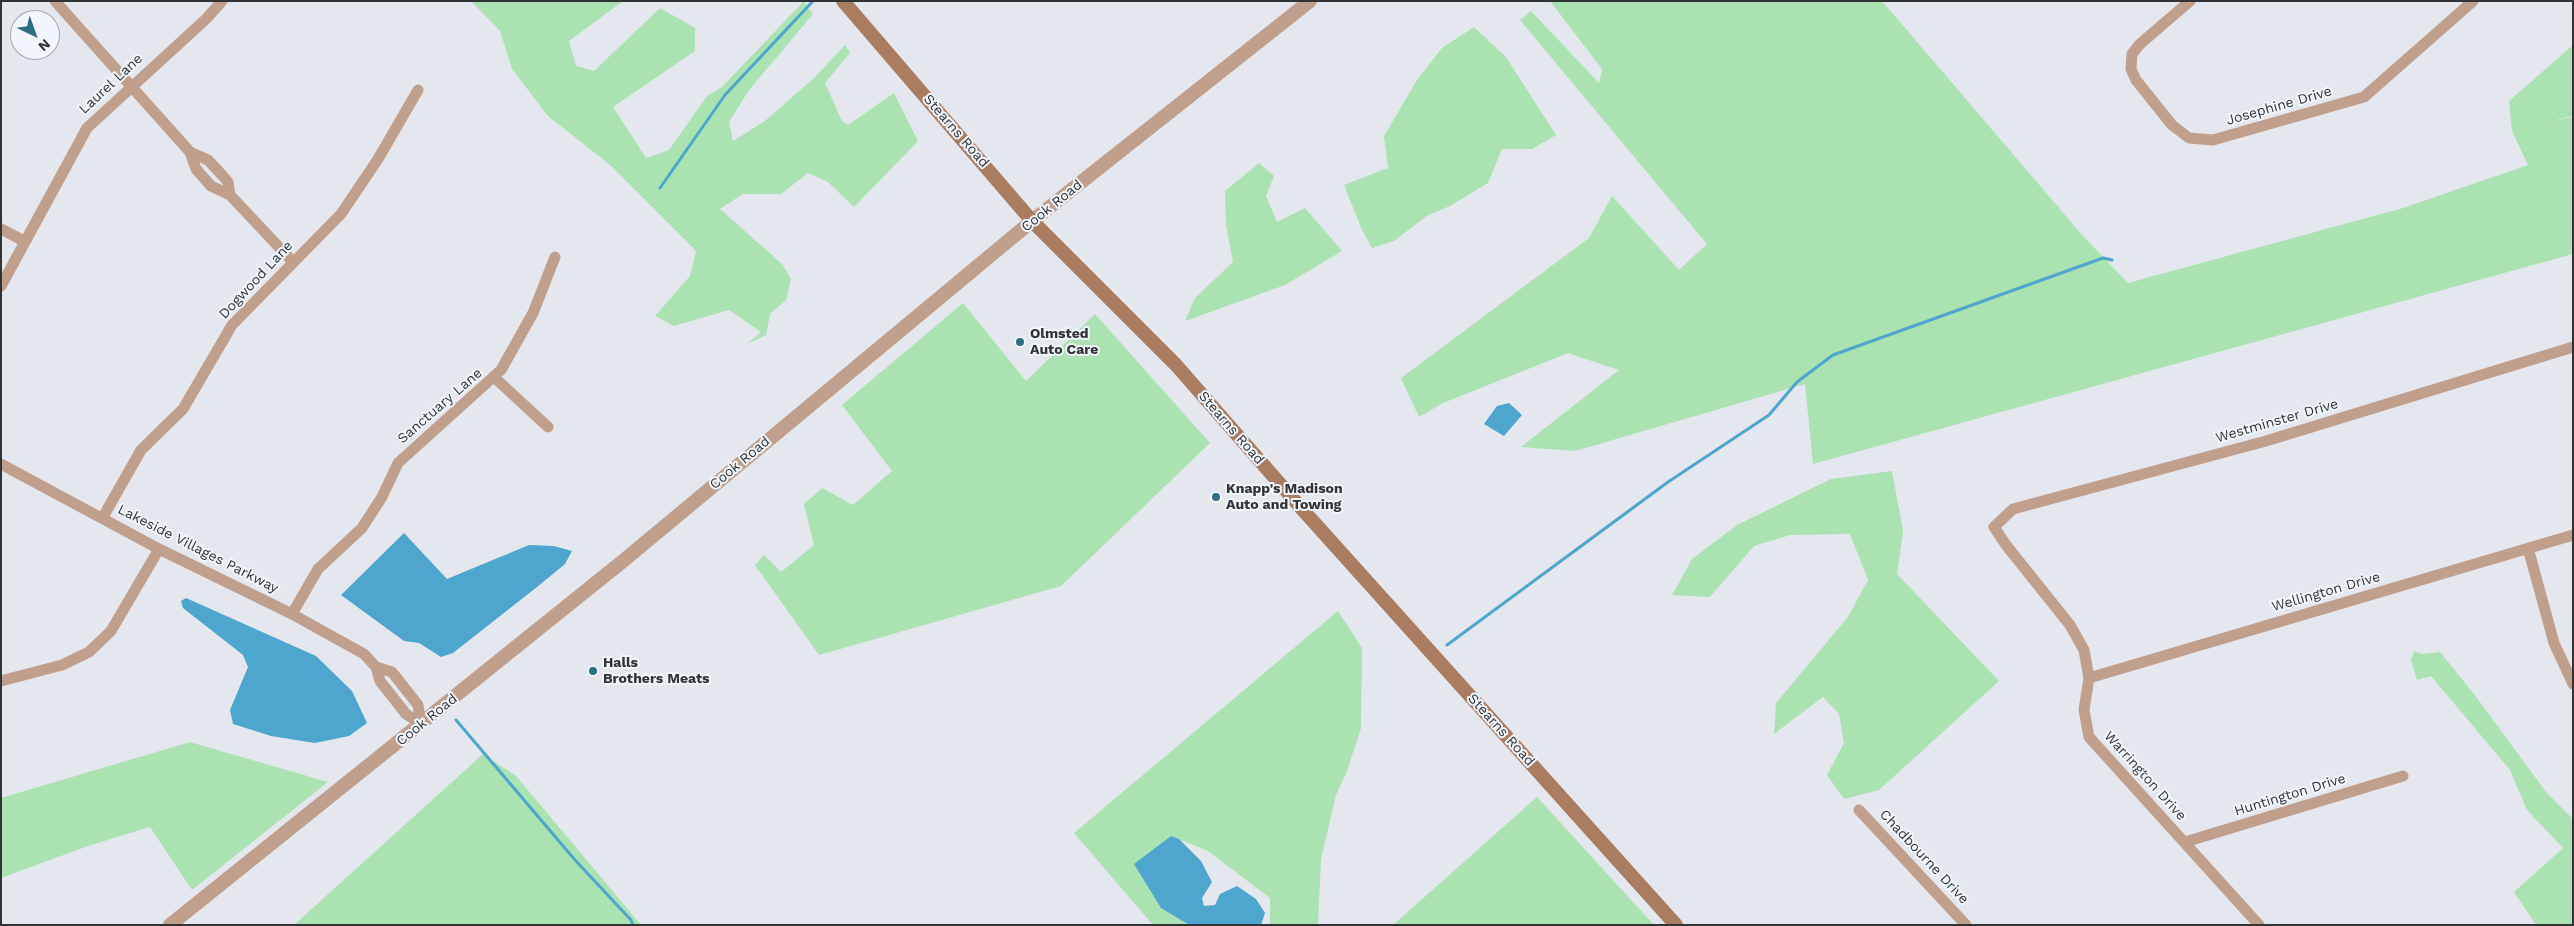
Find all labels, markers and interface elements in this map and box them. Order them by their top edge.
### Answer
north arrow [10,10,60,60]
text: N [35,36,54,55]
street label: Laurel Lane [76,50,146,118]
street label: Josephine Drive [2224,83,2334,129]
street label: Stearns Road [920,91,992,171]
street label: Cook Road [1018,176,1086,236]
street label: Dogwood Lane [216,237,296,323]
place label: Olmsted Auto Care [1030,326,1098,358]
marker: Olmsted Auto Care [1014,336,1026,348]
street label: Sanctuary Lane [394,365,486,447]
street label: Stearns Road [1195,388,1267,468]
street label: Westminster Drive [2214,395,2340,447]
street label: Cook Road [707,433,773,493]
place label: Knapp's Madison Auto and Towing [1226,481,1343,514]
marker: Knapp's Madison Auto and Towing [1210,491,1222,503]
street label: Lakeside Villages Parkway [115,501,281,597]
street label: Wellington Drive [2270,568,2382,616]
place label: Halls Brothers Meats [603,655,709,688]
marker: Halls Brothers Meats [587,665,599,677]
street label: Cook Road [393,690,461,750]
street label: Stearns Road [1464,690,1538,770]
street label: Warrington Drive [2100,728,2190,824]
street label: Huntington Drive [2232,770,2348,820]
street label: Chadbourne Drive [1876,806,1972,908]

